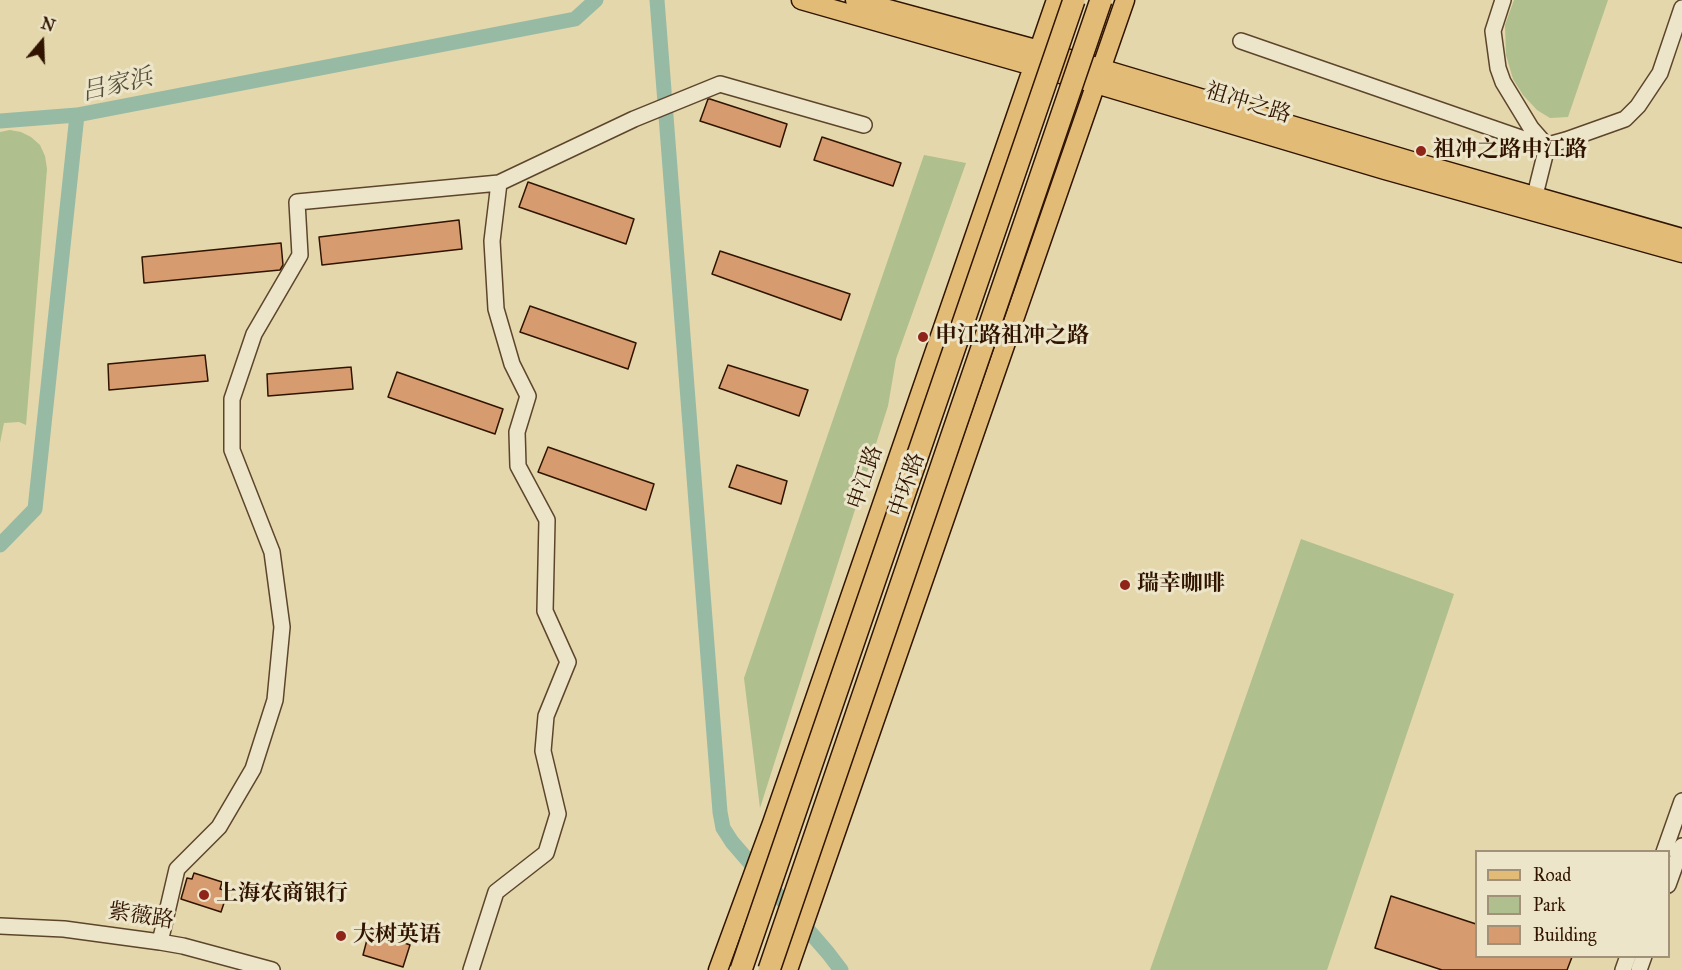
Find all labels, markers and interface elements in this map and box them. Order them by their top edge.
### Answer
north arrow [12,12,72,72]
text: N [39,13,58,36]
water label: 吕家浜 [79,64,155,108]
street label: 祖冲之路 [1202,79,1294,129]
place label: 祖冲之路申江路 [1433,138,1587,164]
marker: 祖冲之路申江路 [1414,144,1428,158]
place label: 申江路祖冲之路 [935,324,1089,350]
marker: 申江路祖冲之路 [916,330,930,344]
street label: 申江路 [843,443,889,513]
street label: 中环路 [885,450,931,520]
place label: 瑞幸咖啡 [1137,572,1225,598]
marker: 瑞幸咖啡 [1118,578,1132,592]
legend [1475,850,1670,958]
text: Road [1533,864,1571,886]
place label: 上海农商银行 [216,882,348,908]
marker: 上海农商银行 [197,888,211,902]
text: Park [1533,894,1566,916]
street label: 紫薇路 [106,899,176,935]
place label: 大树英语 [353,923,441,949]
text: Building [1533,924,1596,946]
marker: 大树英语 [334,929,348,943]

